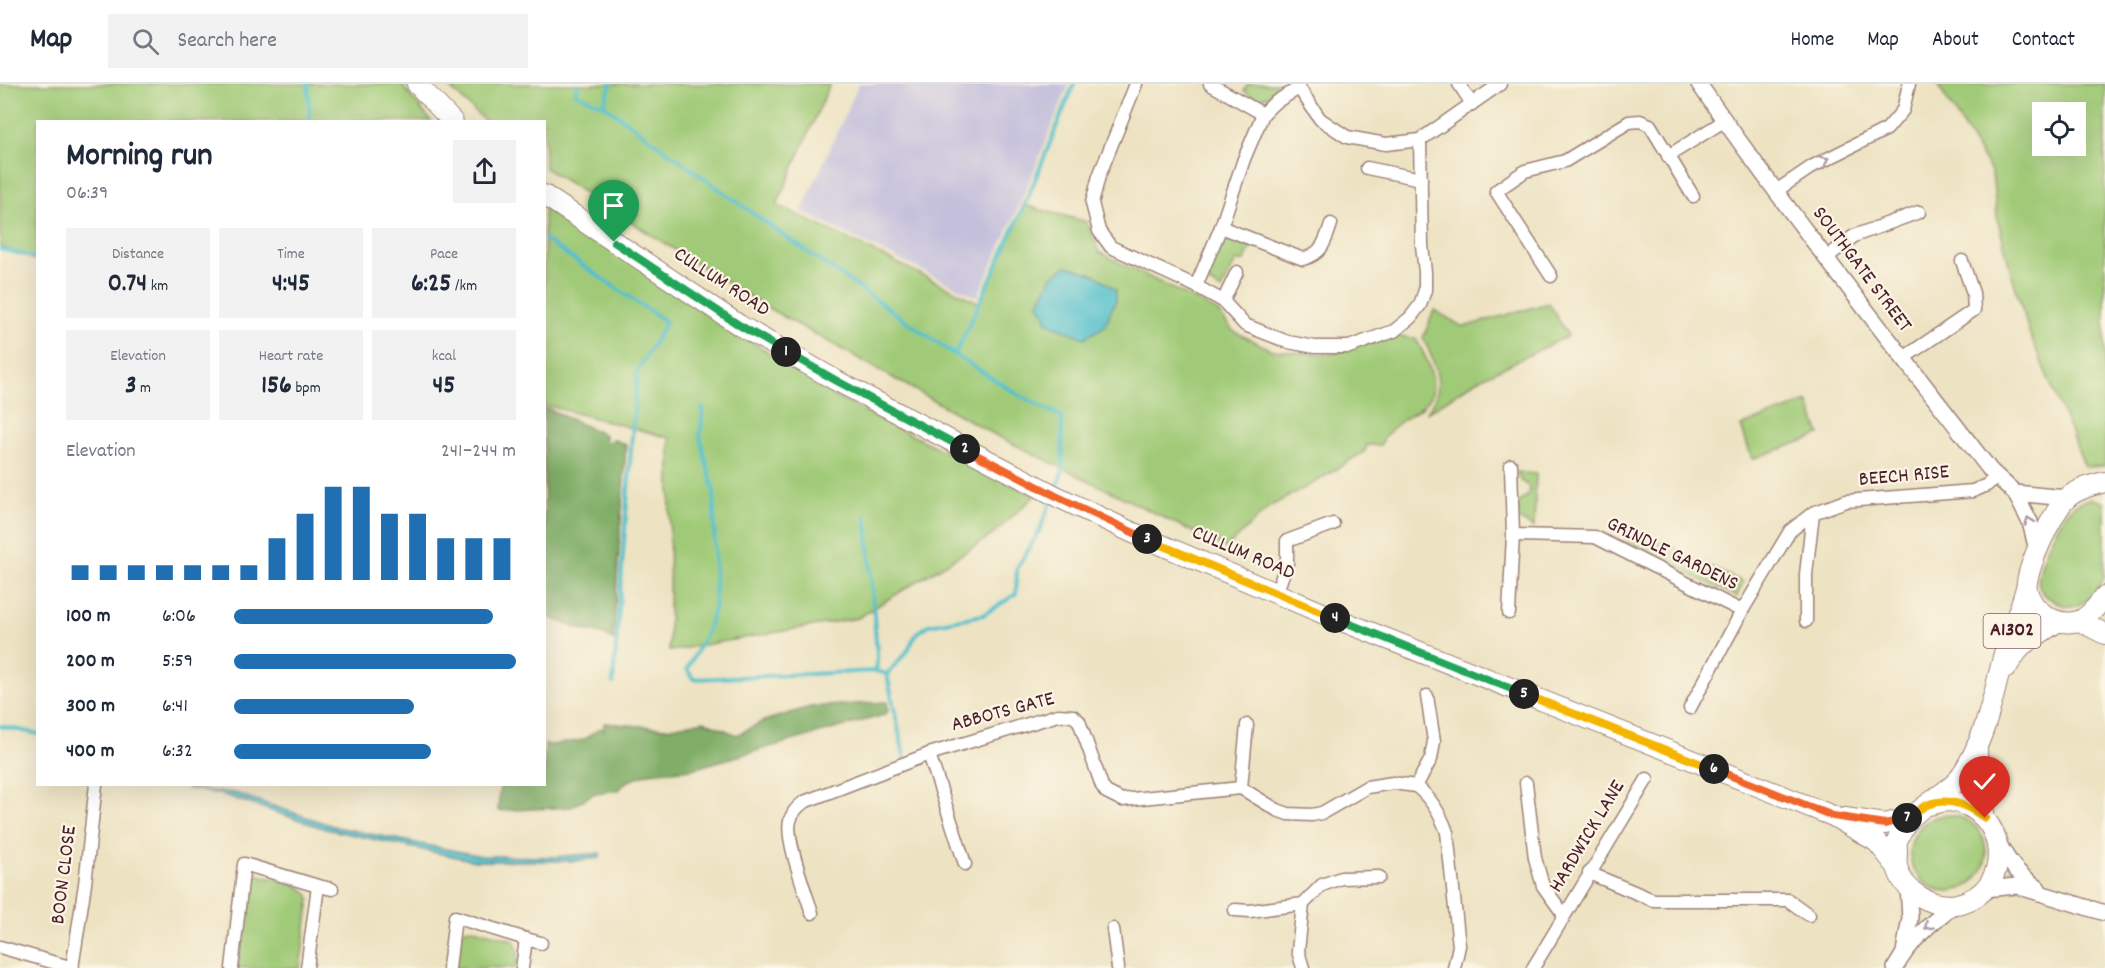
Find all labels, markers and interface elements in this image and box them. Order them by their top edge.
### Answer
search box [108,14,528,68]
text: Map [30,21,72,61]
icon: search [129,25,162,58]
text: Search here [177,26,277,57]
text: Home [1790,26,1834,56]
text: Map [1867,26,1899,56]
text: About [1932,26,1979,56]
text: Contact [2012,26,2075,56]
map controls [2032,102,2086,156]
button: locate [2032,102,2086,156]
text: Morning run [66,134,213,181]
button: share [453,140,516,203]
one-way arrow [1819,156,1830,167]
text: 06:39 [66,180,108,208]
pin [588,180,639,242]
icon: arrive [597,189,630,222]
street label: SOUTHGATE STREET [1804,201,1919,340]
street label: CULLUM ROAD [667,241,775,325]
text: Distance [112,243,164,266]
text: Time [277,243,305,266]
text: Pace [430,243,458,266]
text: 0.74 [108,266,147,303]
text: 4:45 [272,266,310,303]
text: 6:25 [411,266,451,303]
text: km [147,275,168,298]
text: /km [451,275,477,298]
pin: 1 [771,337,801,367]
text: 1 [784,340,788,363]
text: Elevation [110,345,166,368]
text: Heart rate [259,345,323,368]
text: kcal [432,345,456,368]
text: 3 [125,368,136,405]
text: 156 [261,368,292,405]
text: 45 [433,368,455,405]
text: m [136,377,151,400]
text: bpm [292,377,321,400]
pin: 2 [950,434,980,464]
text: 2 [962,437,969,460]
text: Elevation [66,438,136,466]
text: 241–244 m [441,438,516,466]
street label: BEECH RISE [1858,458,1951,496]
street label: GRINDLE GARDENS [1601,510,1743,600]
one-way arrow [2023,516,2036,526]
street label: CULLUM ROAD [1187,519,1299,589]
pin: 3 [1132,524,1162,554]
text: 3 [1143,527,1151,550]
text: 100 m [66,603,111,631]
text: 6:06 [162,603,196,631]
pin: 4 [1320,603,1350,633]
text: 4 [1332,606,1338,629]
road number: A1302 [1984,614,2040,648]
text: 200 m [66,648,115,676]
text: 5:59 [162,648,193,676]
pin: 5 [1509,679,1539,709]
text: 5 [1520,682,1528,705]
street label: ABBOTS GATE [948,685,1058,741]
text: 300 m [66,693,115,721]
text: 6:41 [162,693,188,721]
text: 400 m [66,738,114,766]
text: 6:32 [162,738,193,766]
pin: 6 [1699,754,1729,784]
pin [1959,756,2010,818]
text: 6 [1710,757,1718,780]
icon: check [1968,765,2001,798]
street label: HARDWICK LANE [1543,775,1634,899]
pin: 7 [1892,803,1922,833]
text: 7 [1904,806,1910,829]
street label: BOON CLOSE [44,824,86,926]
one-way arrow [1924,919,1935,930]

